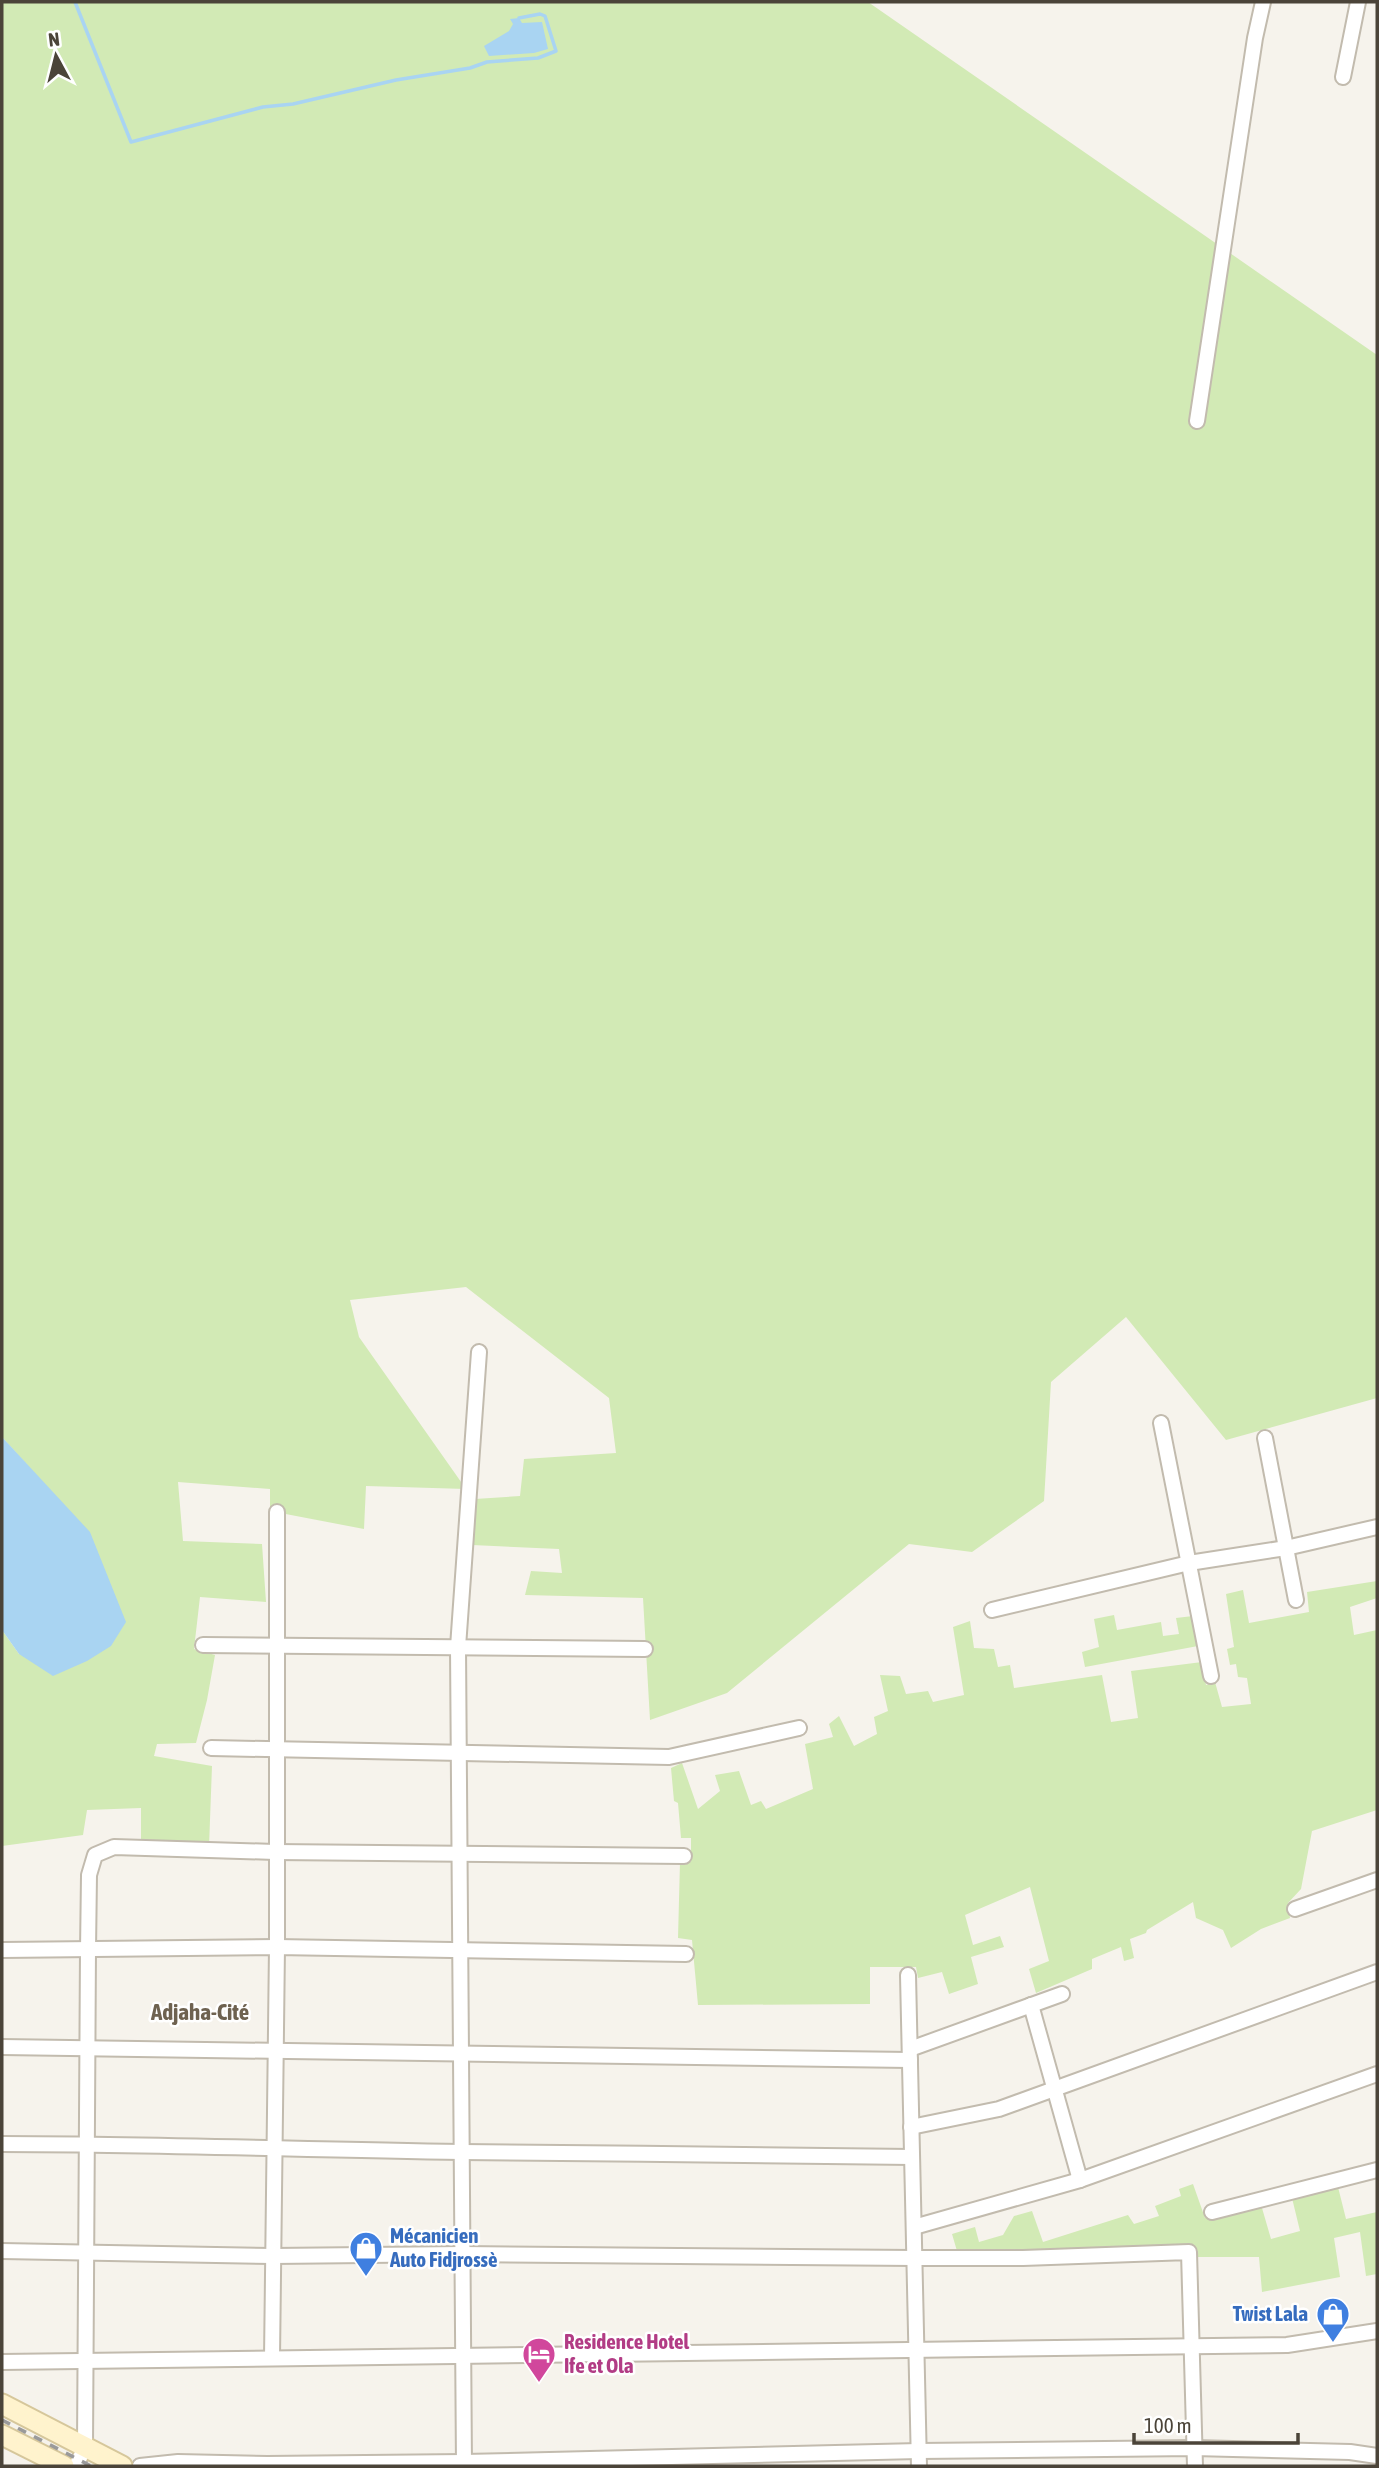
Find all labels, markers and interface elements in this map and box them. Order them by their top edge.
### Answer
north arrow [21,21,91,91]
text: N [47,28,61,51]
district label: Adjaha-Cité [150,1999,249,2025]
place label: Mécanicien Auto Fidjrossè [389,2223,498,2271]
shop icon: Mécanicien Auto Fidjrossè [347,2229,385,2278]
shop icon: Twist Lala [1314,2295,1352,2344]
place label: Twist Lala [1233,2301,1308,2325]
place label: Residence Hotel Ife et Ola [564,2329,690,2377]
hotel icon: Residence Hotel Ife et Ola [520,2335,558,2384]
scale bar [1134,2402,1298,2446]
text: 100 m [1144,2413,1192,2437]

